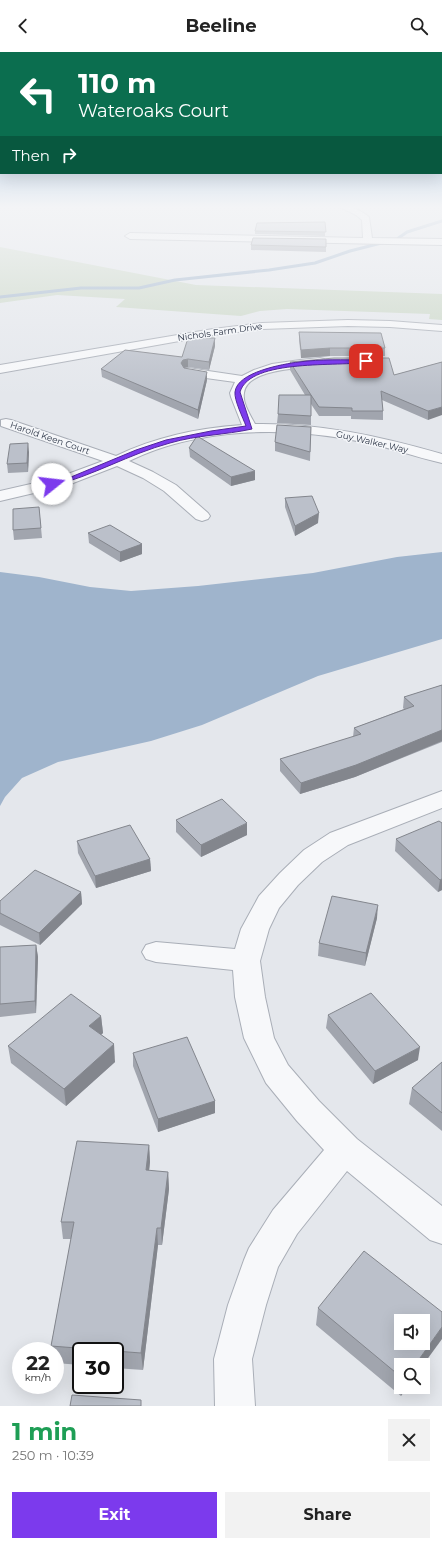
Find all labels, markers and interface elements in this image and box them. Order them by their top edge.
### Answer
icon: back [12,15,34,37]
text: Beeline [185,15,257,37]
icon: search [408,15,430,37]
text: 110 m [78,66,156,100]
icon: left [12,68,64,120]
text: Wateroaks Court [78,100,229,122]
icon: right [58,144,80,166]
text: Then [12,146,50,165]
street label: Nichols Farm Drive [177,320,264,343]
pin [349,344,383,378]
icon: arrive [355,350,377,372]
street label: Harold Keen Court [9,419,92,456]
street label: Guy Walker Way [335,428,409,455]
position arrow [31,463,73,505]
map controls [394,1314,430,1394]
button: sound [394,1314,430,1350]
speed limit sign: 30 [72,1342,124,1394]
text: 22 [26,1351,50,1375]
button: search [394,1358,430,1394]
text: km/h [25,1371,51,1384]
text: 1 min [12,1417,77,1446]
button: close [388,1419,430,1461]
text: 250 m · 10:39 [12,1447,94,1463]
button: Exit [12,1492,217,1538]
button: Share [225,1492,430,1538]

